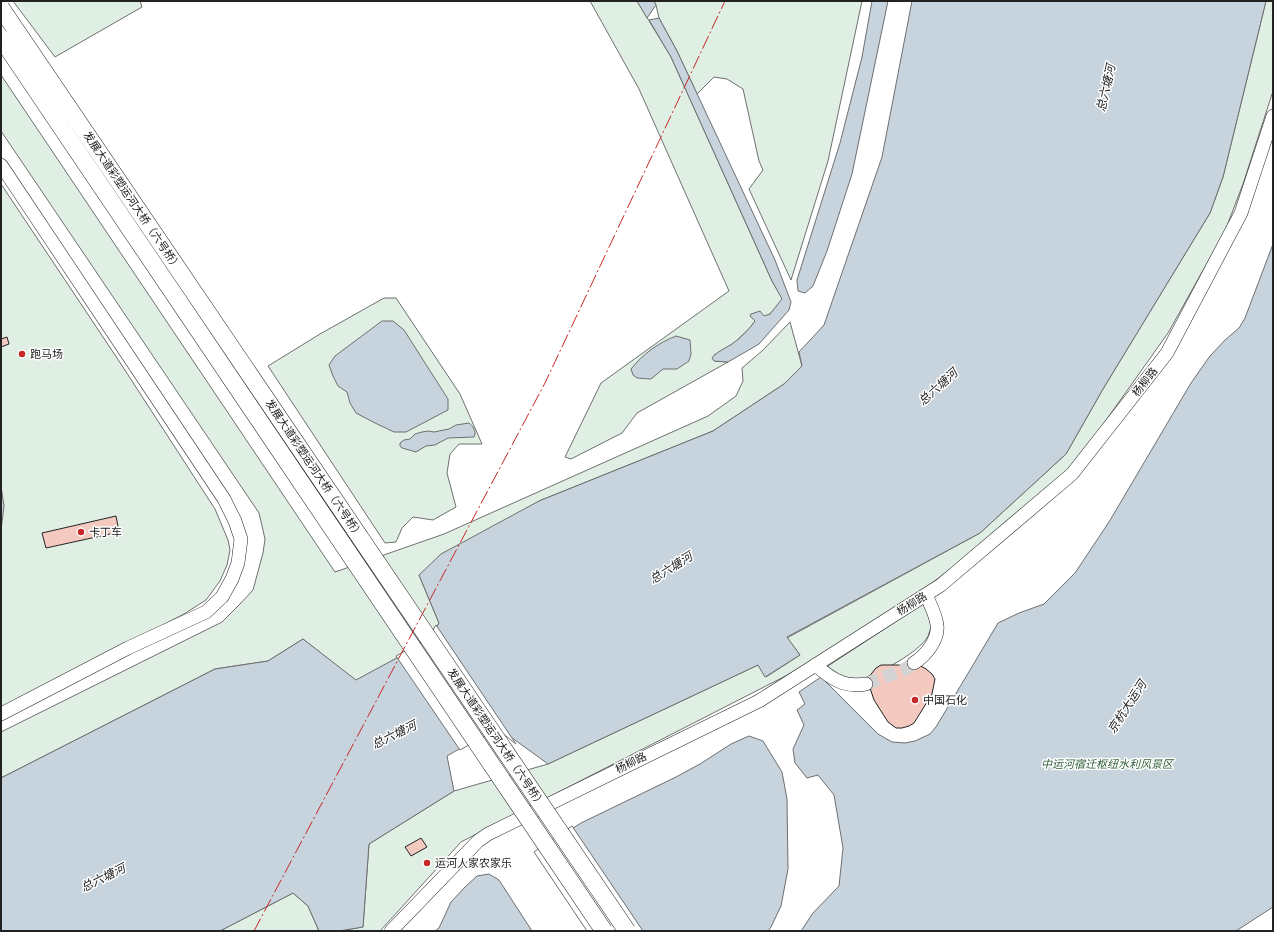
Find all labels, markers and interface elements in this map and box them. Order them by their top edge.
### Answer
water label: 总六塘河 [1094,61,1119,113]
street label: 发展大道彩塑运河大桥（六号桥） [80,129,184,273]
place label: 跑马场 [30,348,63,361]
marker: 跑马场 [17,349,27,359]
water label: 总六塘河 [915,364,962,408]
street label: 杨柳路 [1130,365,1160,399]
street label: 发展大道彩塑运河大桥（六号桥） [262,397,366,541]
place label: 卡丁车 [89,526,122,539]
marker: 卡丁车 [76,527,86,537]
water label: 总六塘河 [647,548,697,587]
street label: 杨柳路 [895,590,929,618]
street label: 发展大道彩塑运河大桥（六号桥） [444,666,548,810]
water label: 京杭大运河 [1105,676,1150,736]
place label: 中国石化 [923,694,967,707]
marker: 中国石化 [910,695,920,705]
water label: 总六塘河 [369,717,420,752]
street label: 杨柳路 [613,750,649,776]
park label: 中运河宿迁枢纽水利风景区 [1041,758,1175,771]
place label: 运河人家农家乐 [435,857,512,870]
marker: 运河人家农家乐 [422,858,432,868]
water label: 总六塘河 [78,860,129,895]

